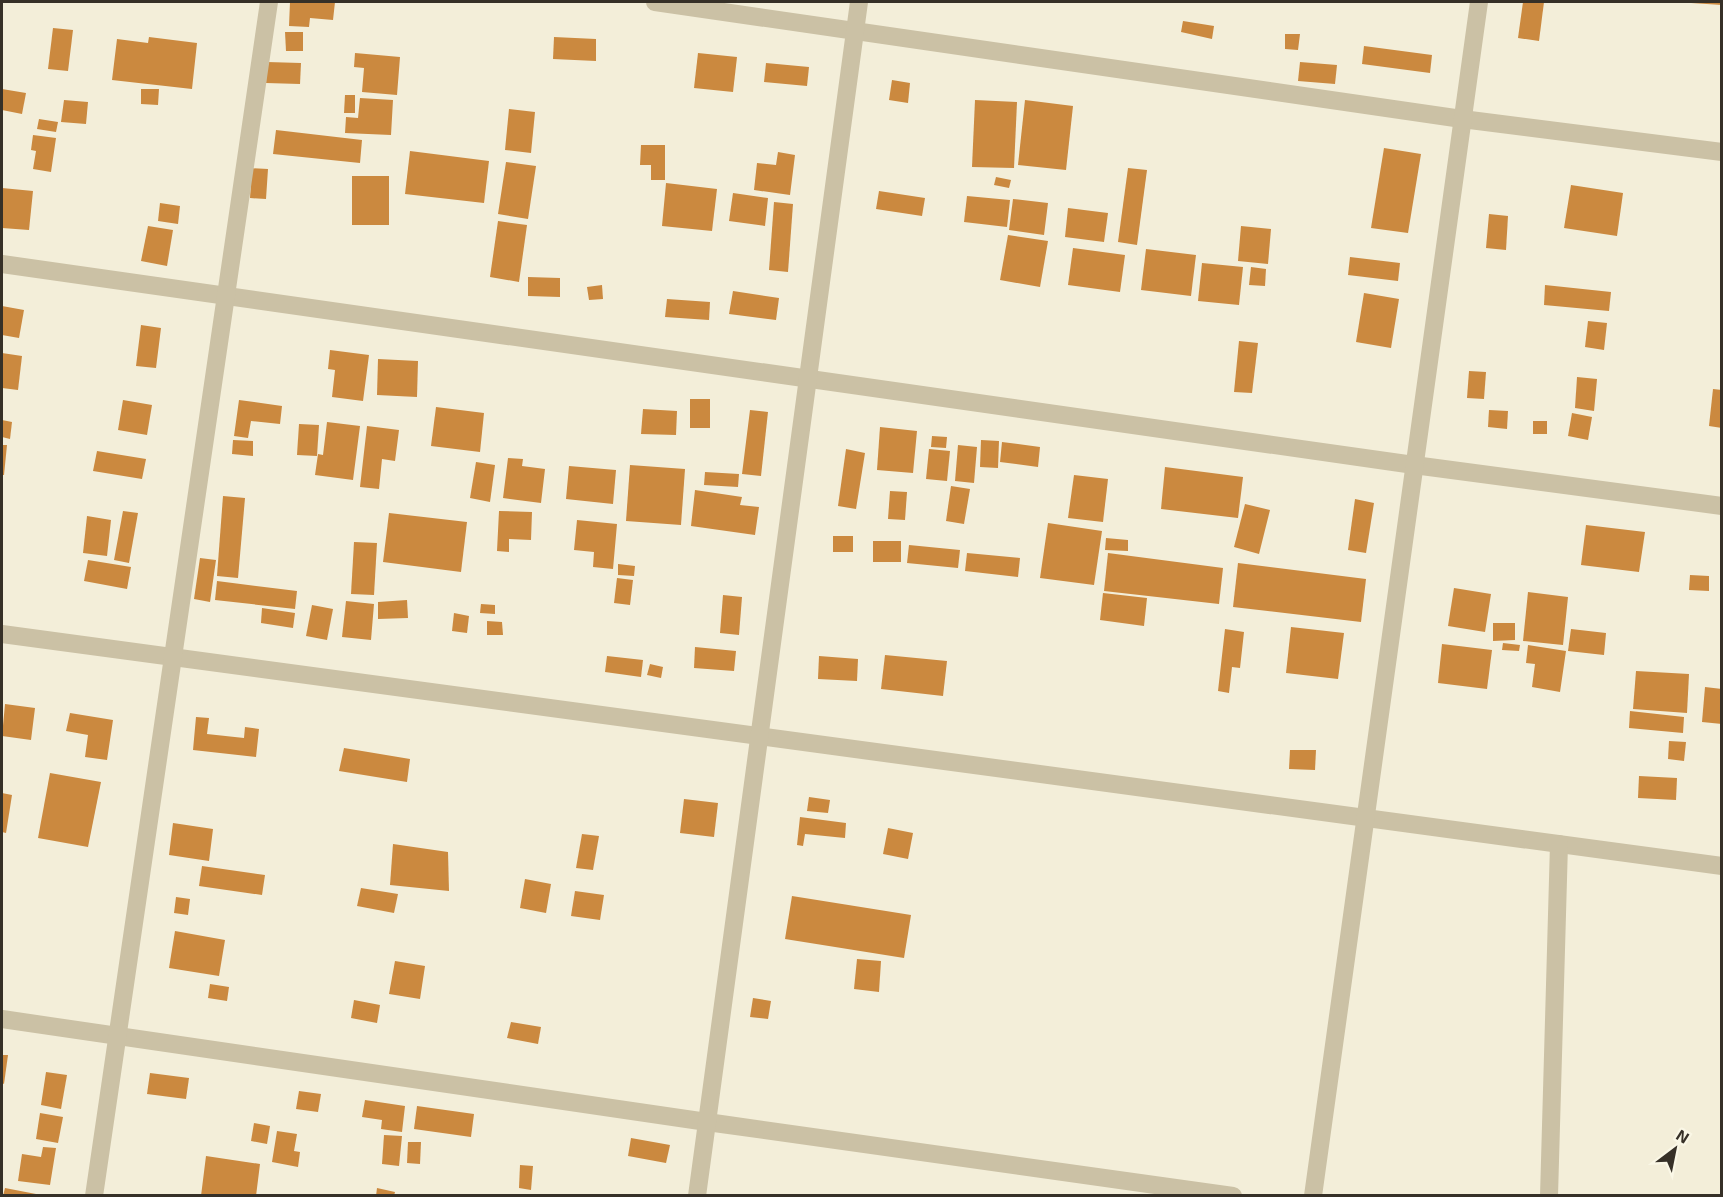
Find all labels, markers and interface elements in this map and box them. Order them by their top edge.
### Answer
north arrow [1645,1119,1705,1179]
text: N [1673,1125,1693,1147]

